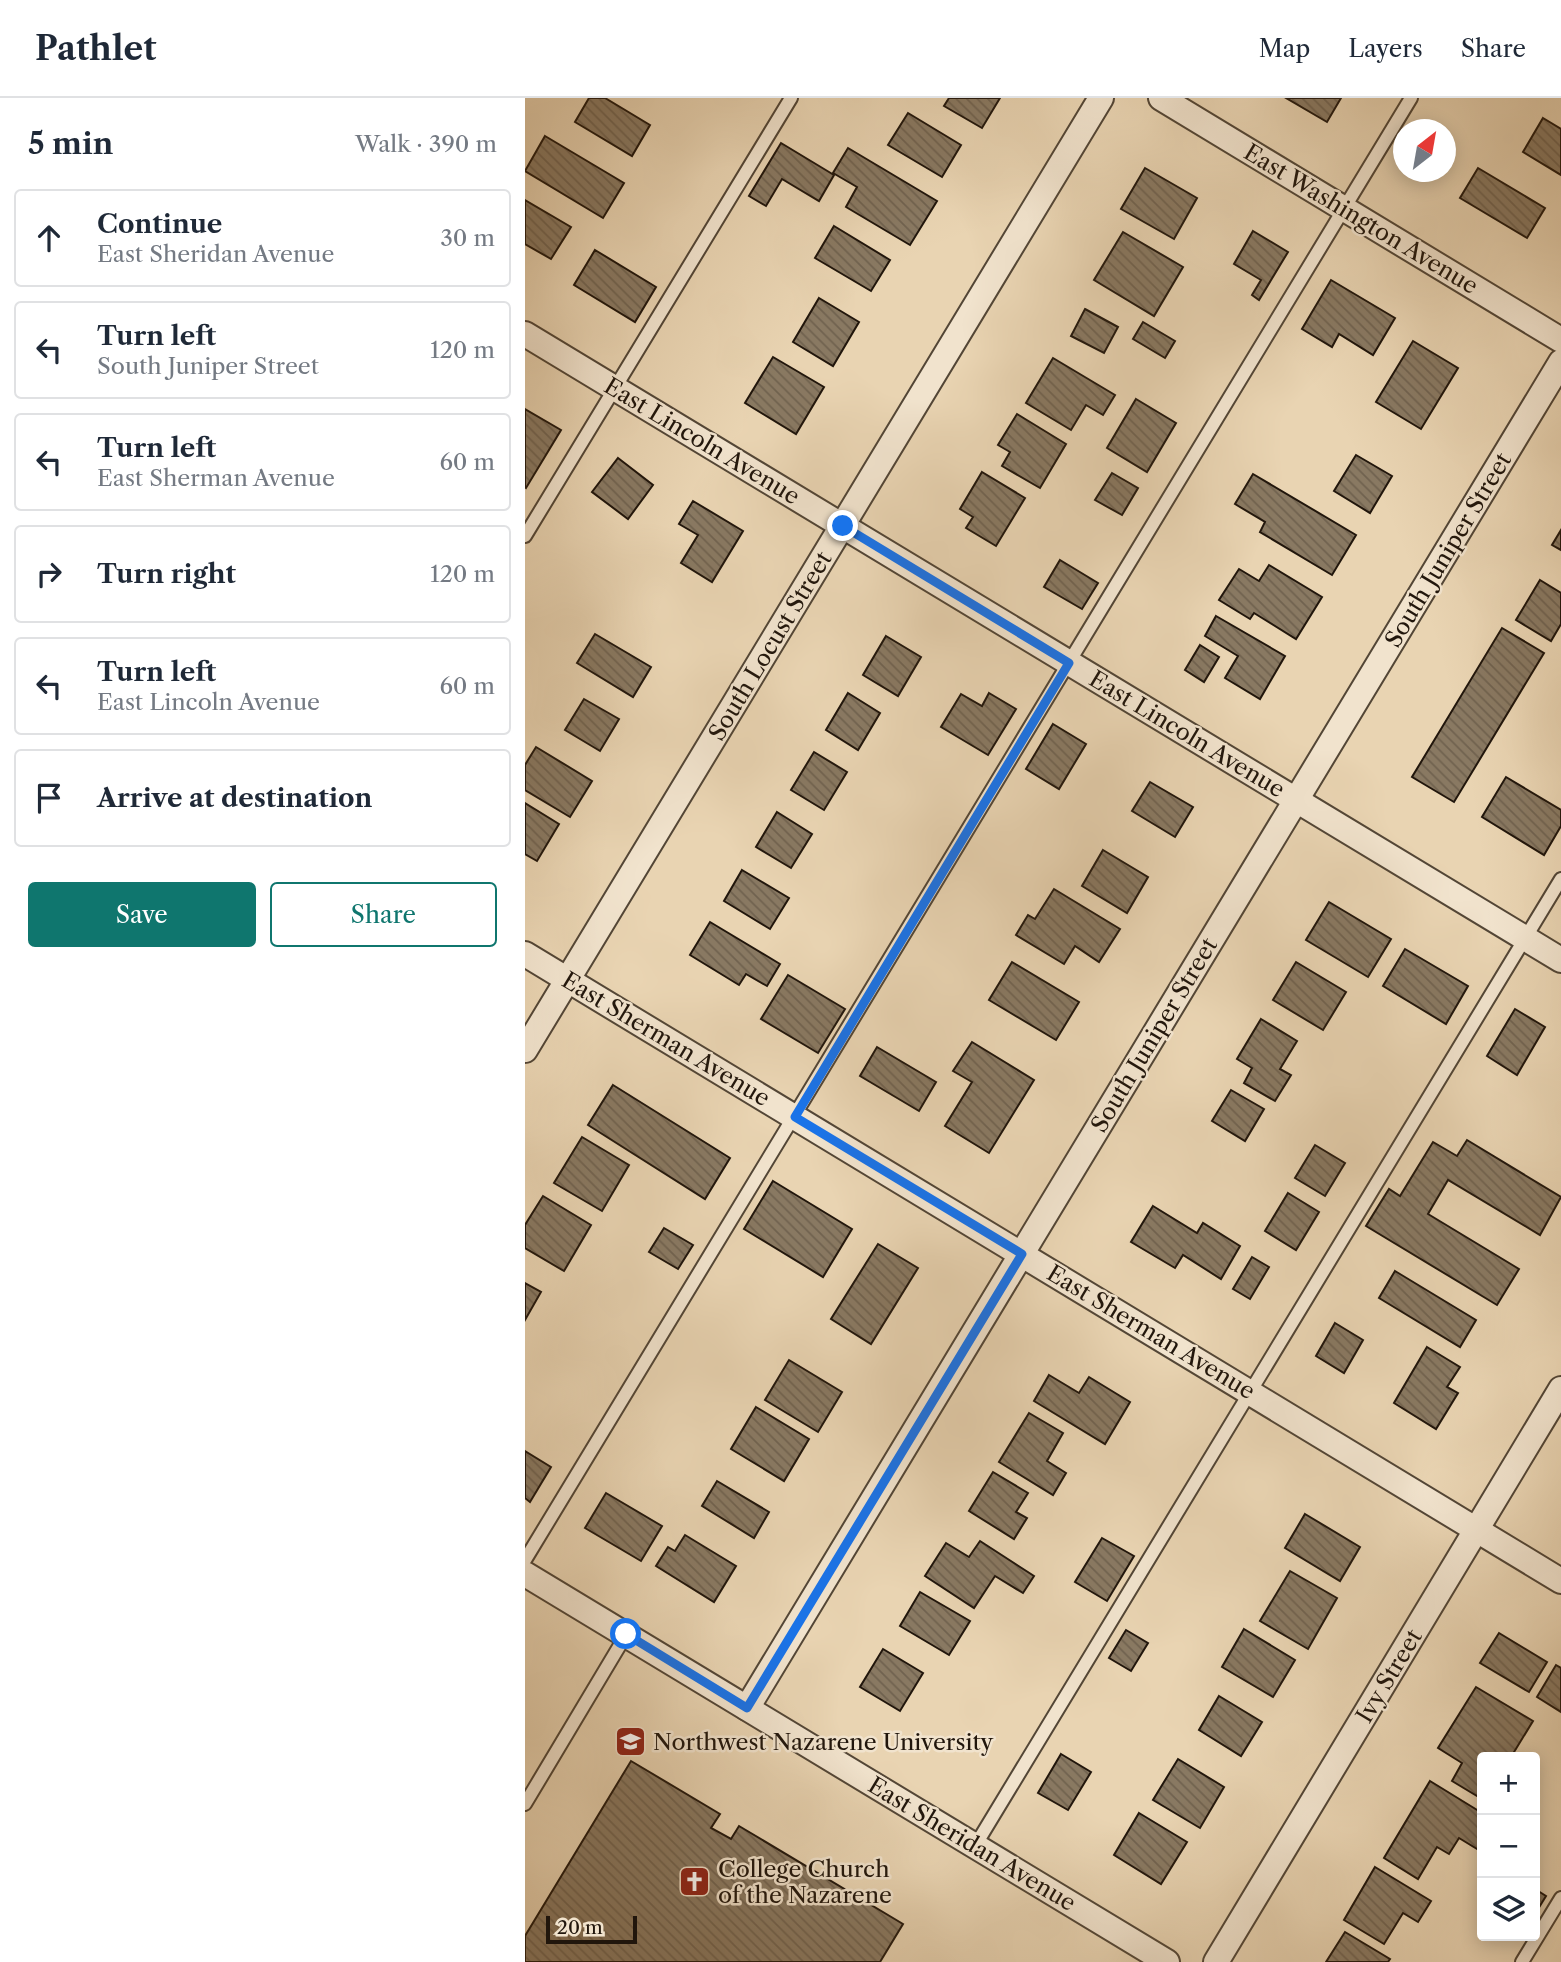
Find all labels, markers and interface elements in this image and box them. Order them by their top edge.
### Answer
text: Pathlet [35,28,157,69]
text: Map [1259,34,1310,63]
text: Layers [1348,34,1423,63]
text: Share [1461,34,1526,63]
north arrow [1393,119,1456,182]
text: 5 min [28,125,113,162]
text: Walk · 390 m [355,130,497,158]
street label: East Washington Avenue [1239,138,1483,300]
text: Continue [97,208,222,240]
icon: ahead [30,219,68,257]
text: 30 m [440,224,495,252]
text: East Sheridan Avenue [97,240,334,268]
text: Turn left [97,320,216,352]
icon: left [30,331,68,369]
text: 120 m [430,336,495,364]
text: South Juniper Street [97,352,319,380]
street label: East Lincoln Avenue [599,372,805,510]
text: Turn left [97,432,216,464]
icon: left [30,443,68,481]
text: 60 m [439,448,495,476]
street label: South Juniper Street [1379,448,1517,652]
text: East Sherman Avenue [97,464,335,492]
route end [827,510,858,541]
street label: South Locust Street [703,546,837,746]
icon: right [30,555,68,593]
text: Turn right [97,558,236,590]
text: 120 m [430,560,495,588]
text: Turn left [97,656,216,688]
street label: East Lincoln Avenue [1084,665,1290,803]
icon: left [30,667,68,705]
text: 60 m [439,672,495,700]
text: East Lincoln Avenue [97,688,320,716]
icon: arrive [30,779,68,817]
text: Arrive at destination [97,782,372,814]
button: Save [28,882,256,947]
button: Share [270,882,497,947]
street label: South Juniper Street [1085,933,1223,1137]
street label: East Sherman Avenue [557,966,775,1112]
street label: East Sherman Avenue [1042,1259,1260,1405]
route start [610,1618,641,1649]
street label: Ivy Street [1350,1624,1428,1728]
school or university icon: Northwest Nazarene University [613,1725,647,1759]
place label: Northwest Nazarene University [653,1728,994,1756]
map controls [1477,1752,1540,1941]
button: + [1477,1752,1540,1815]
street label: East Sheridan Avenue [863,1771,1081,1917]
button: − [1477,1815,1540,1878]
place label: College Church of the Nazarene [718,1855,892,1909]
church icon: College Church of the Nazarene [678,1865,712,1899]
button: layers [1477,1878,1540,1941]
scale bar [546,1913,637,1945]
text: 20 m [557,1916,603,1939]

